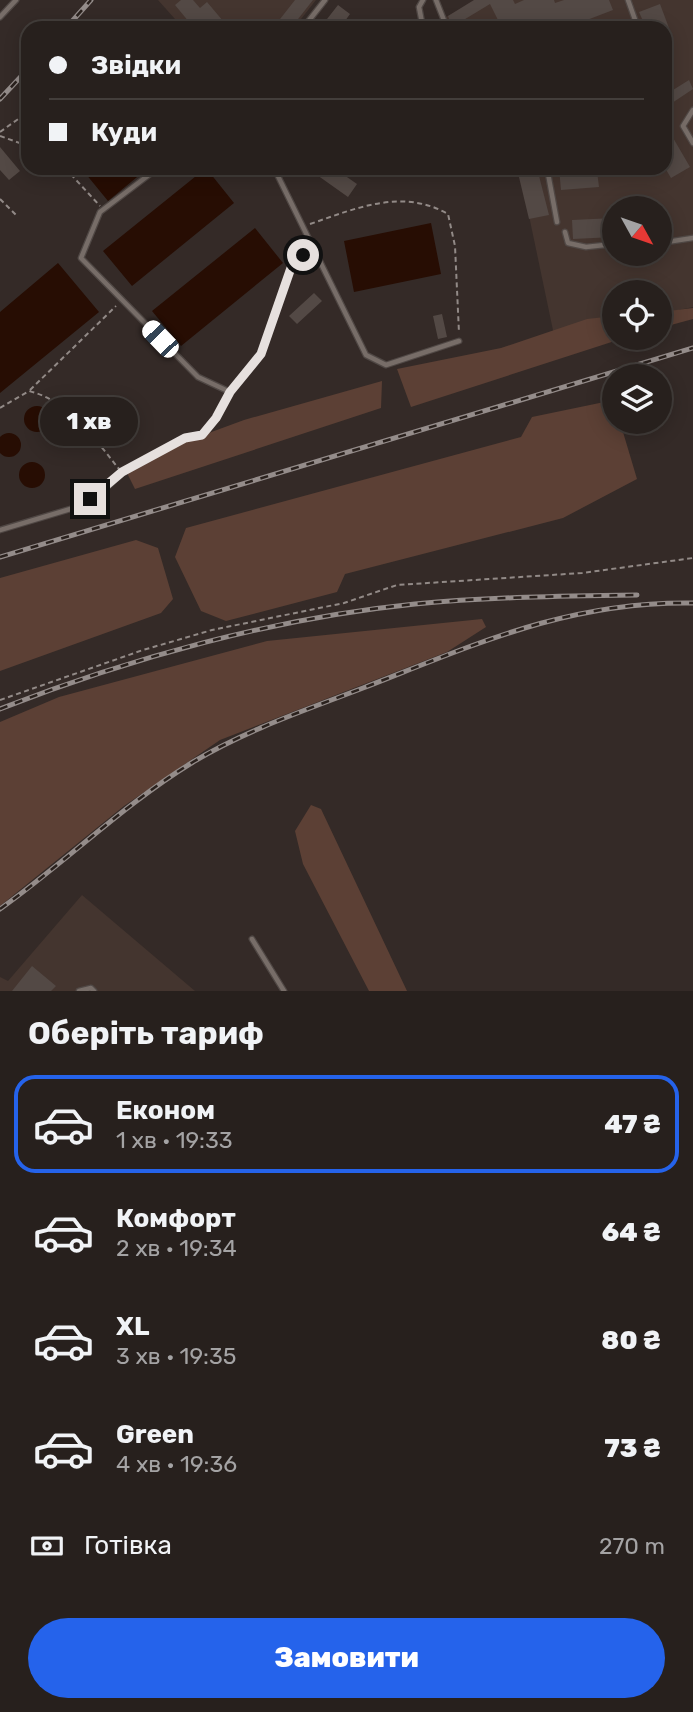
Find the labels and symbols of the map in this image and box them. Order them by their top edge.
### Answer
north arrow [602,196,672,266]
route start [287,239,319,271]
car [138,317,183,361]
callout: 1 хв [41,398,139,447]
route end [74,483,106,515]

